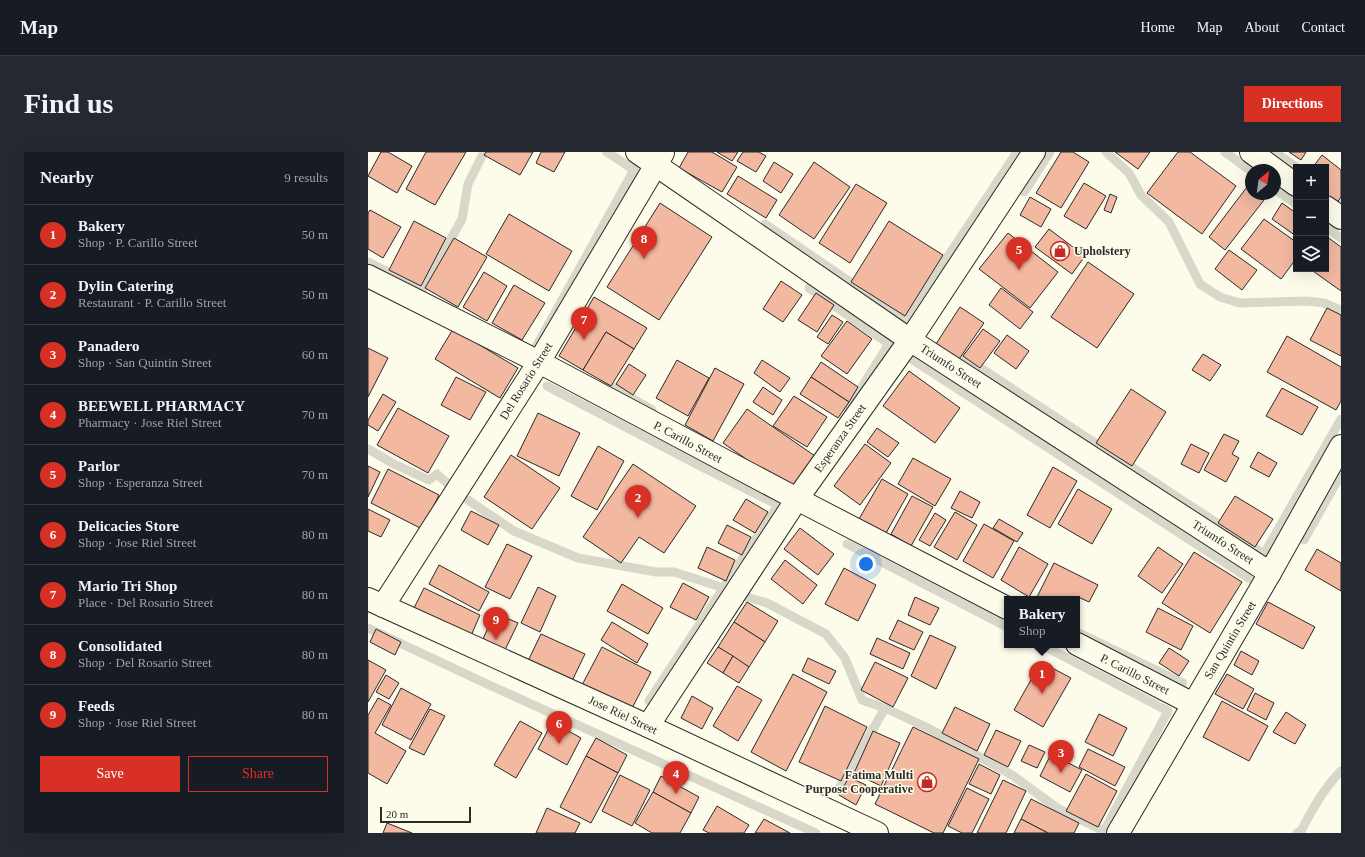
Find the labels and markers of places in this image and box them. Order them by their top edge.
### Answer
pin: 8 [631,226,657,259]
pin: 5 [1006,237,1032,270]
shop icon: Upholstery [1049,240,1071,262]
place label: Upholstery [1074,244,1131,258]
pin: 7 [571,307,597,340]
pin: 2 [625,485,651,518]
pin: 9 [483,607,509,640]
pin: 1 [1029,661,1055,694]
pin: 6 [546,711,572,744]
pin: 3 [1048,740,1074,773]
pin: 4 [663,761,689,794]
place label: Fatima Multi Purpose Cooperative [805,768,914,796]
shop icon: Fatima Multi Purpose Cooperative [916,771,938,793]

